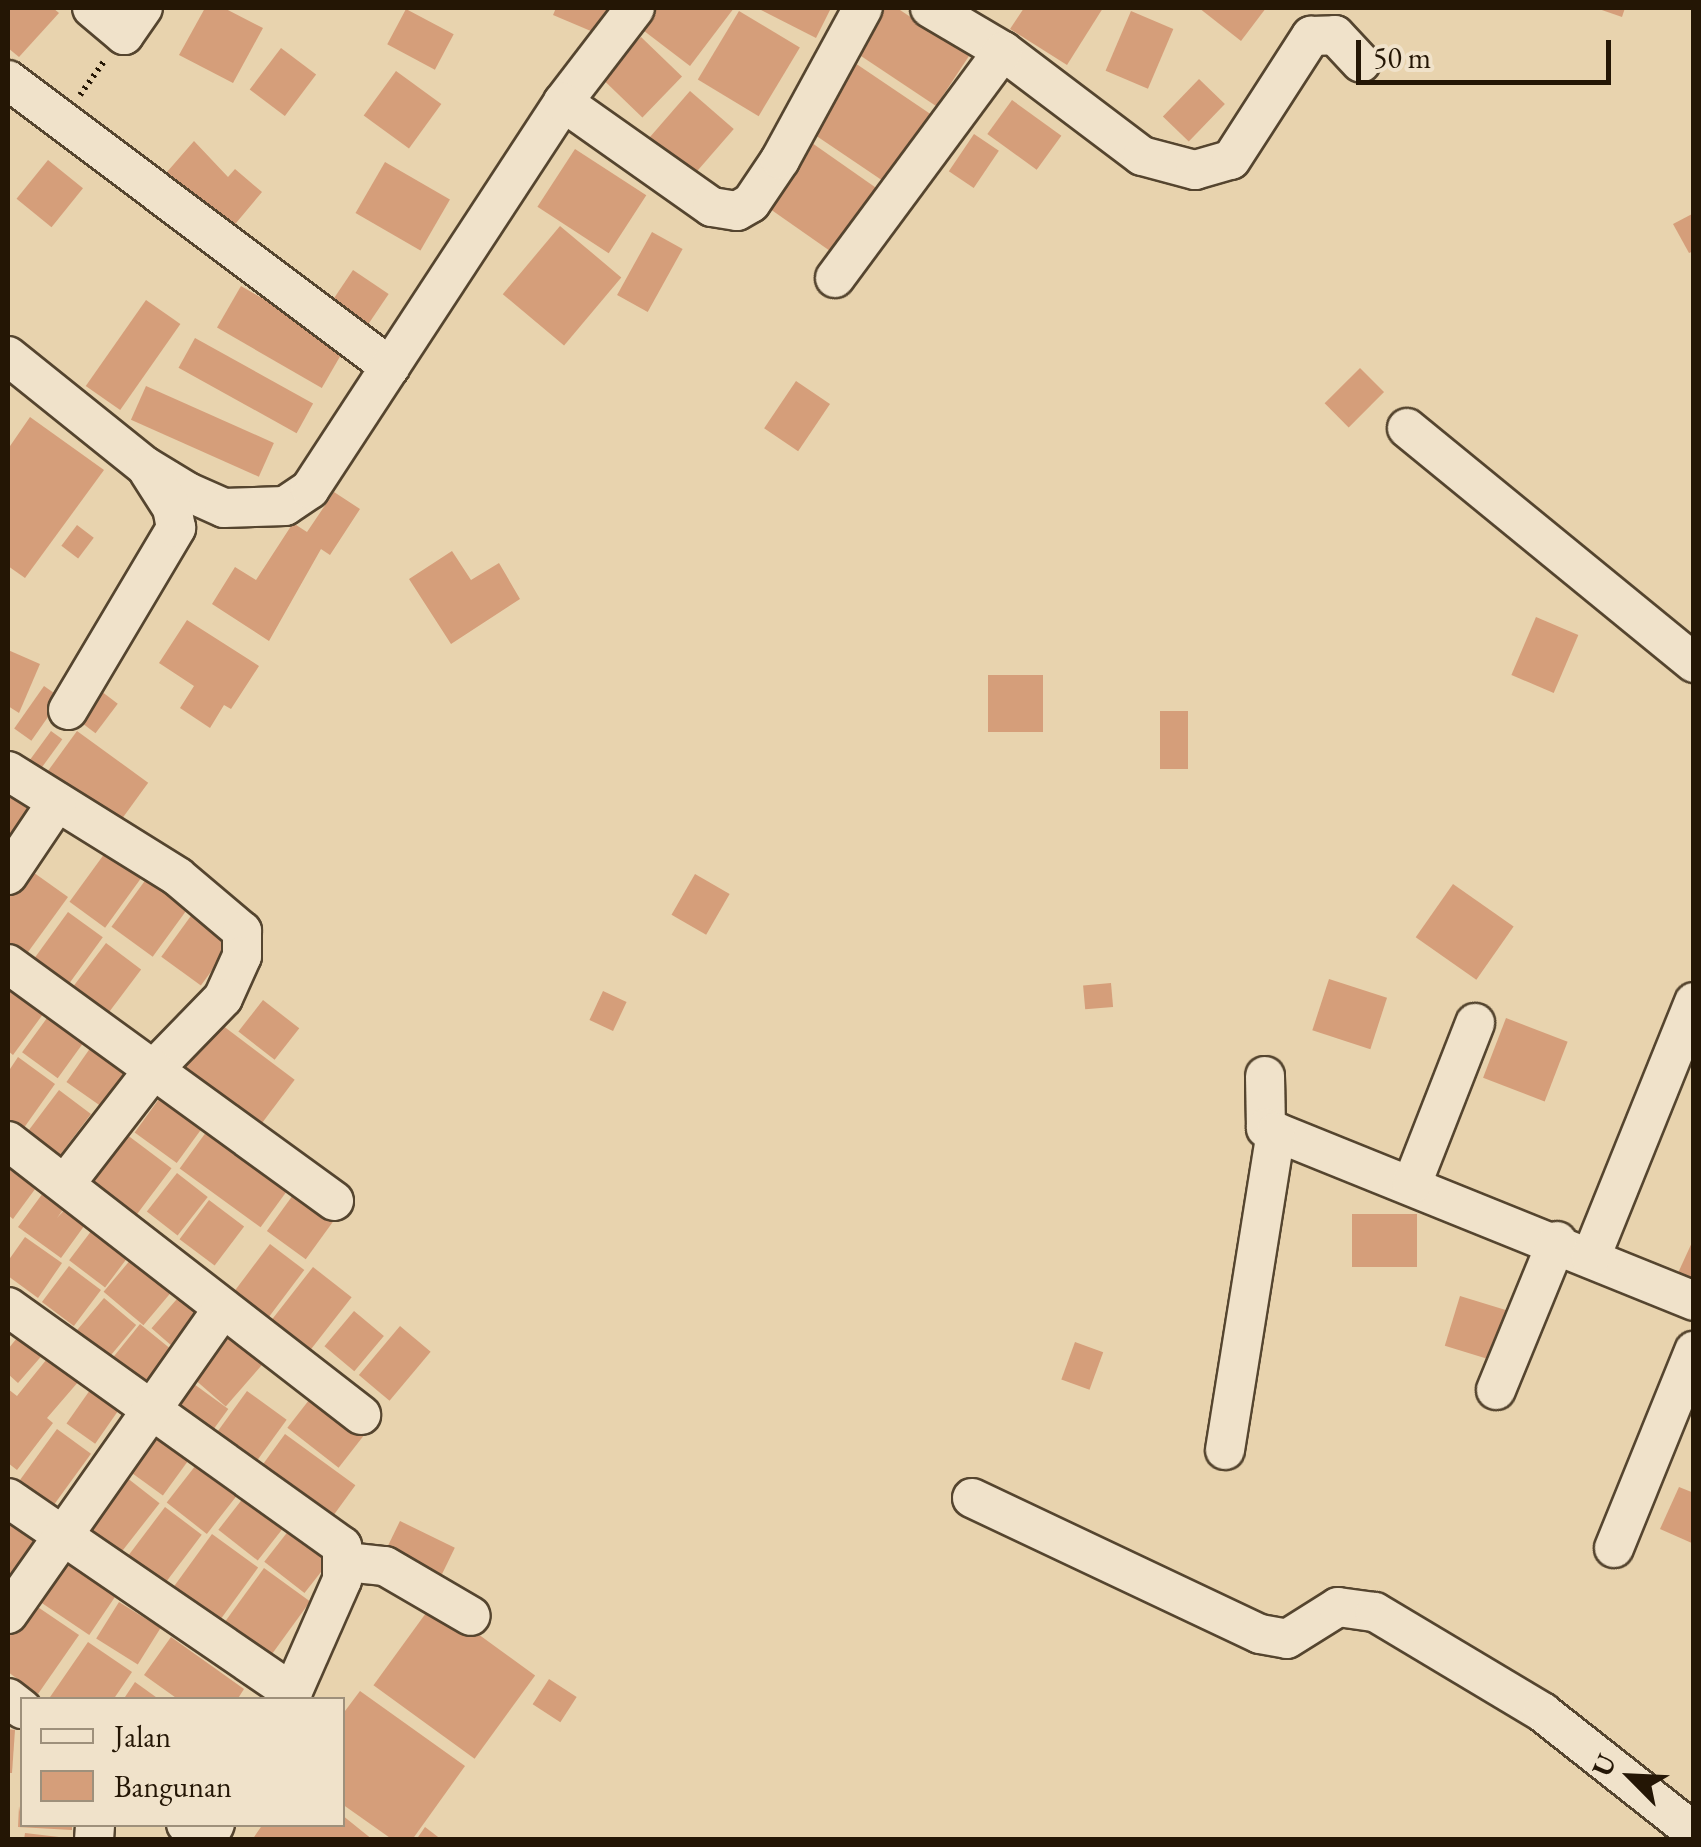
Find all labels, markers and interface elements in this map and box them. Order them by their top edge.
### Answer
scale bar [1361,20,1616,82]
text: 50 m [1373,38,1431,77]
legend [20,1697,345,1827]
text: Jalan [114,1717,171,1756]
north arrow [1581,1727,1681,1827]
text: U [1583,1748,1624,1782]
text: Bangunan [114,1767,232,1806]

